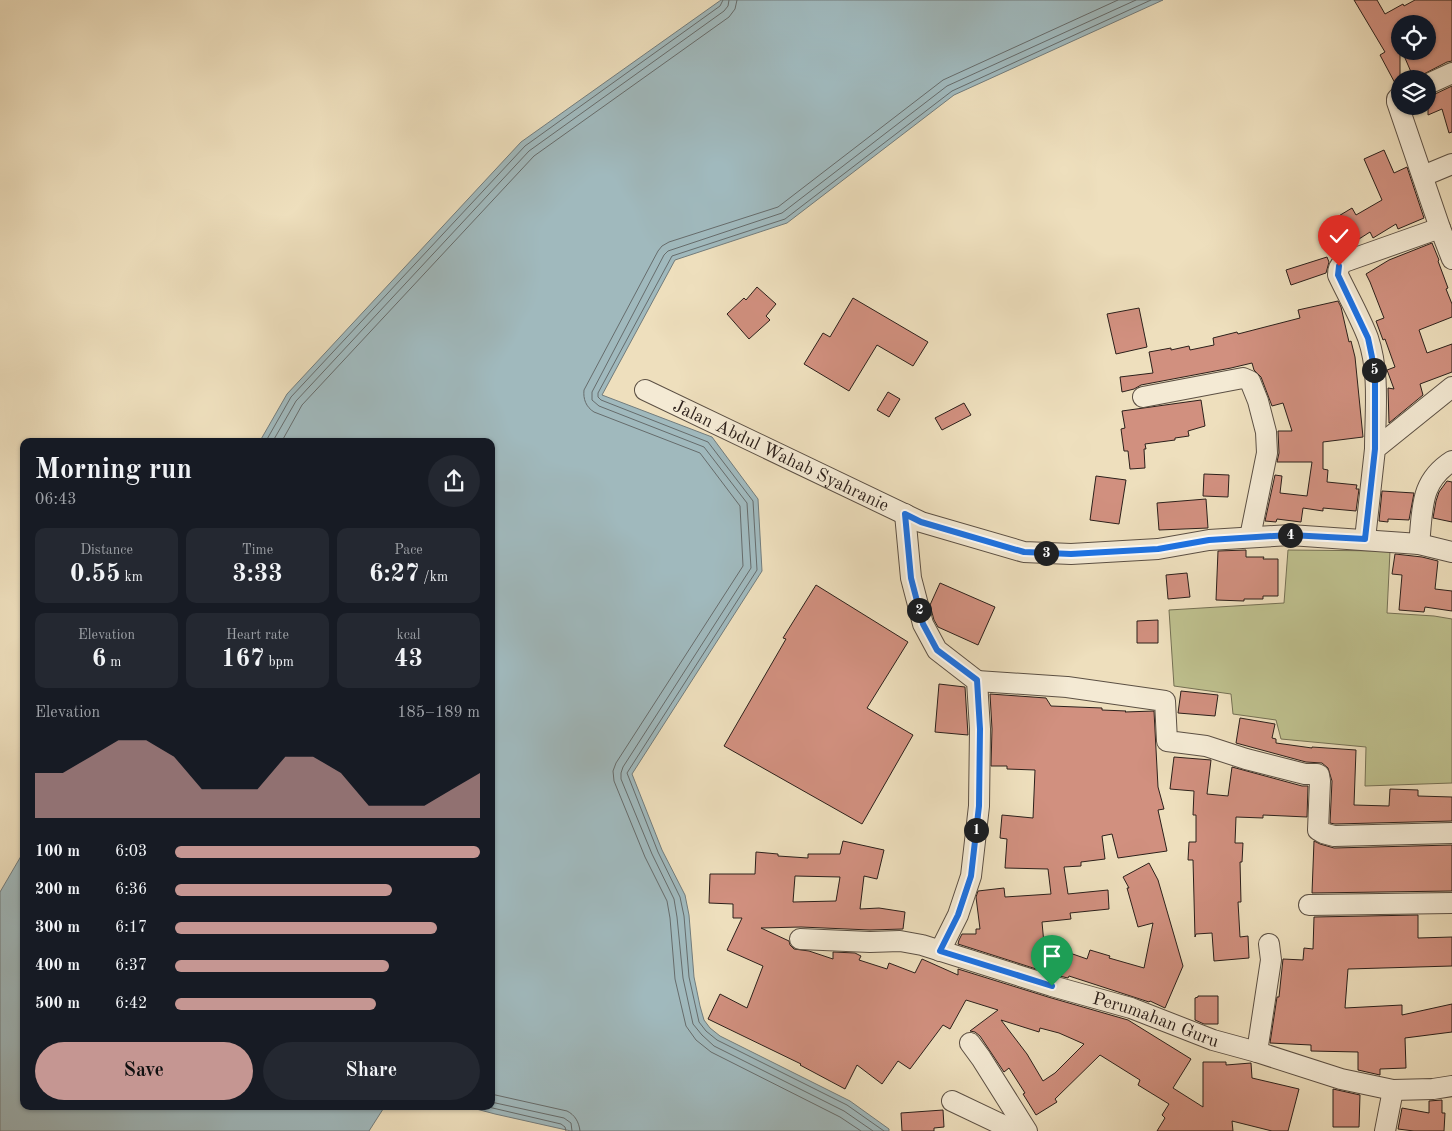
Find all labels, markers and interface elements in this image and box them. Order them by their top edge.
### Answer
map controls [1391,15,1436,115]
button: locate [1391,15,1436,60]
button: layers [1391,70,1436,115]
pin [1318,215,1360,266]
icon: check [1325,222,1353,250]
pin: 5 [1362,358,1386,382]
text: 5 [1370,363,1379,377]
street label: Jalan Abdul Wahab Syahranie [670,397,892,515]
button: share [428,455,480,507]
text: Morning run [35,457,192,485]
text: 06:43 [35,492,77,508]
pin: 4 [1278,522,1302,548]
text: 4 [1286,528,1295,542]
pin: 3 [1034,540,1058,566]
text: Distance [80,543,133,557]
text: Time [242,543,273,557]
text: Pace [394,543,423,557]
text: 3 [1042,546,1051,560]
text: 0.55 [70,562,121,587]
text: 3:33 [232,562,283,587]
text: 6:27 [369,562,419,587]
text: km [121,570,143,584]
text: /km [419,570,448,584]
pin: 2 [906,598,932,622]
text: 2 [915,603,924,617]
text: Elevation [78,628,135,642]
text: Heart rate [226,628,289,642]
text: kcal [396,628,421,642]
text: 6 [92,647,106,672]
text: 167 [221,647,265,672]
text: 43 [394,647,423,672]
text: m [106,655,121,669]
text: bpm [265,655,294,669]
text: Elevation [35,705,100,721]
text: 185–189 m [397,705,480,721]
pin: 1 [964,818,988,842]
text: 1 [972,823,981,837]
text: 100 m [35,844,80,860]
text: 6:03 [115,844,147,860]
text: 200 m [35,882,80,898]
text: 6:36 [115,882,147,898]
text: 300 m [35,920,80,936]
text: 6:17 [115,920,147,936]
pin [1031,935,1073,986]
icon: arrive [1038,942,1066,970]
text: 400 m [35,958,80,974]
text: 6:37 [115,958,147,974]
street label: Perumahan Guru [1091,990,1221,1051]
text: 500 m [35,996,80,1012]
text: 6:42 [115,996,147,1012]
button: Save [35,1042,253,1100]
button: Share [263,1042,480,1100]

